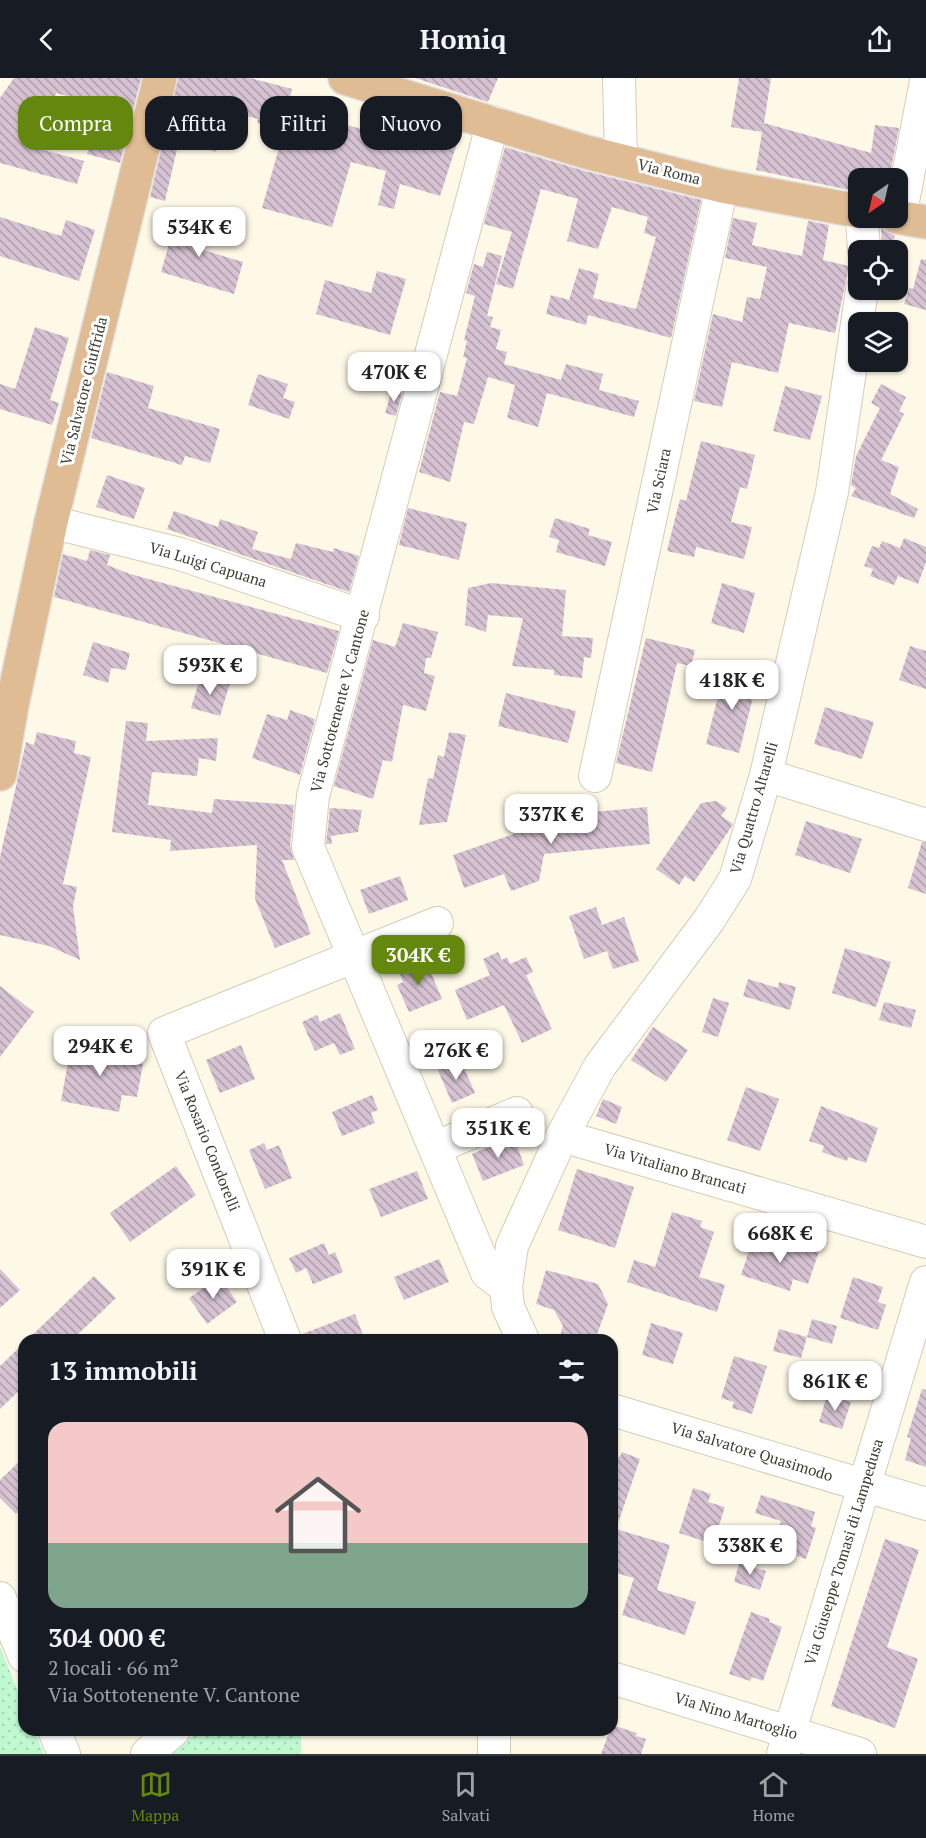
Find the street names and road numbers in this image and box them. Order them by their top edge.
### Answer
street label: Via Roma [636,154,703,189]
street label: Via Salvatore Giuffrida [55,314,111,467]
street label: Via Sciara [641,446,675,515]
street label: Via Luigi Capuana [147,537,270,592]
street label: Via Sottotenente V. Cantone [305,607,373,795]
street label: Via Quattro Altarelli [725,739,781,876]
street label: Via Rosario Condorelli [171,1067,245,1214]
street label: Via Vitaliano Brancati [602,1138,749,1198]
street label: Via Salvatore Quasimodo [669,1417,836,1485]
street label: Via Giuseppe Tomasi di Lampedusa [799,1436,887,1667]
street label: Via Nino Martoglio [672,1687,800,1743]

